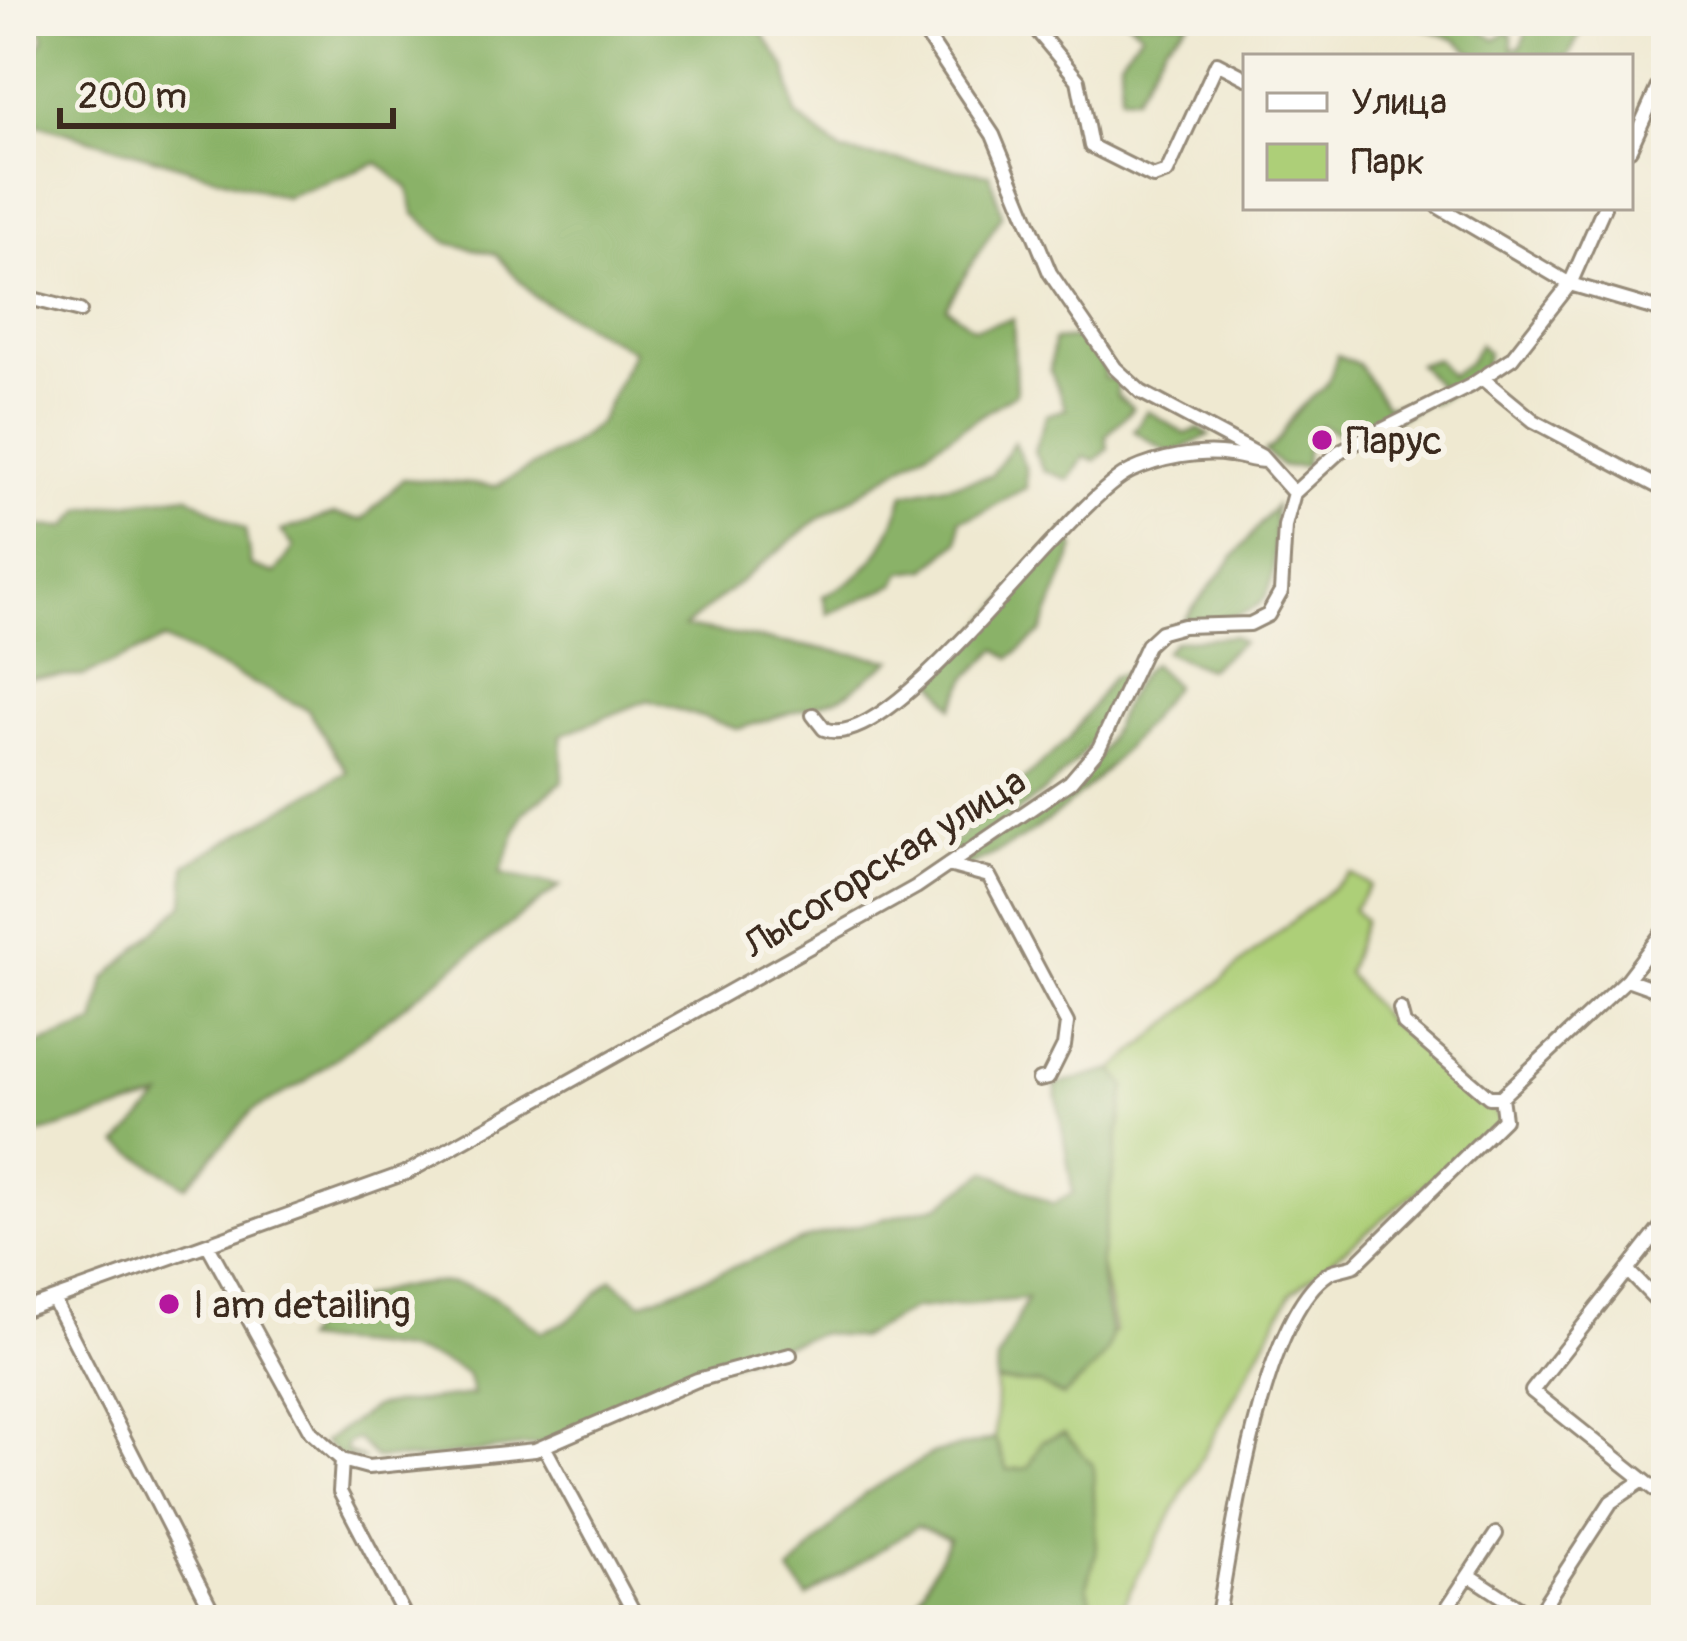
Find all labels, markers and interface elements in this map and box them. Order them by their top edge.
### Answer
scale bar [60,54,393,128]
legend [1243,54,1633,210]
text: 200 m [78,74,187,119]
text: Улица [1351,80,1447,125]
text: Парк [1351,140,1425,185]
place label: Парус [1346,417,1442,466]
marker: Парус [1309,427,1335,453]
street label: Лысогорская улица [734,757,1035,970]
place label: I am detailing [193,1281,411,1330]
marker: I am detailing [156,1291,182,1317]

